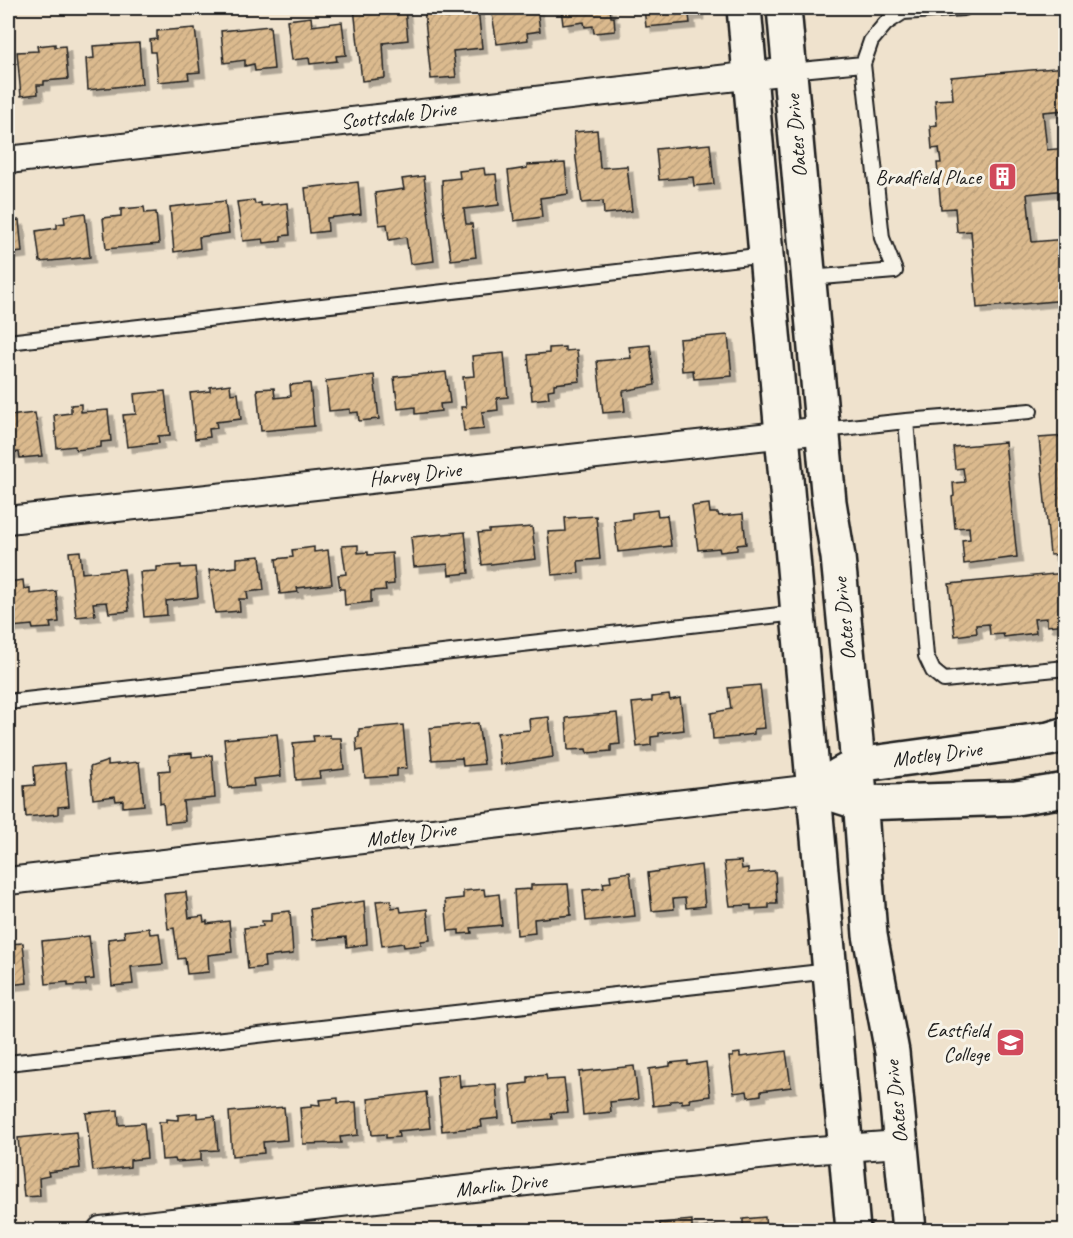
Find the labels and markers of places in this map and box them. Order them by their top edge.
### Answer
building icon: Bradfield Place [986,161,1018,193]
place label: Bradfield Place [875,164,983,190]
place label: Eastfield College [926,1017,993,1067]
school or university icon: Eastfield College [994,1026,1026,1058]

